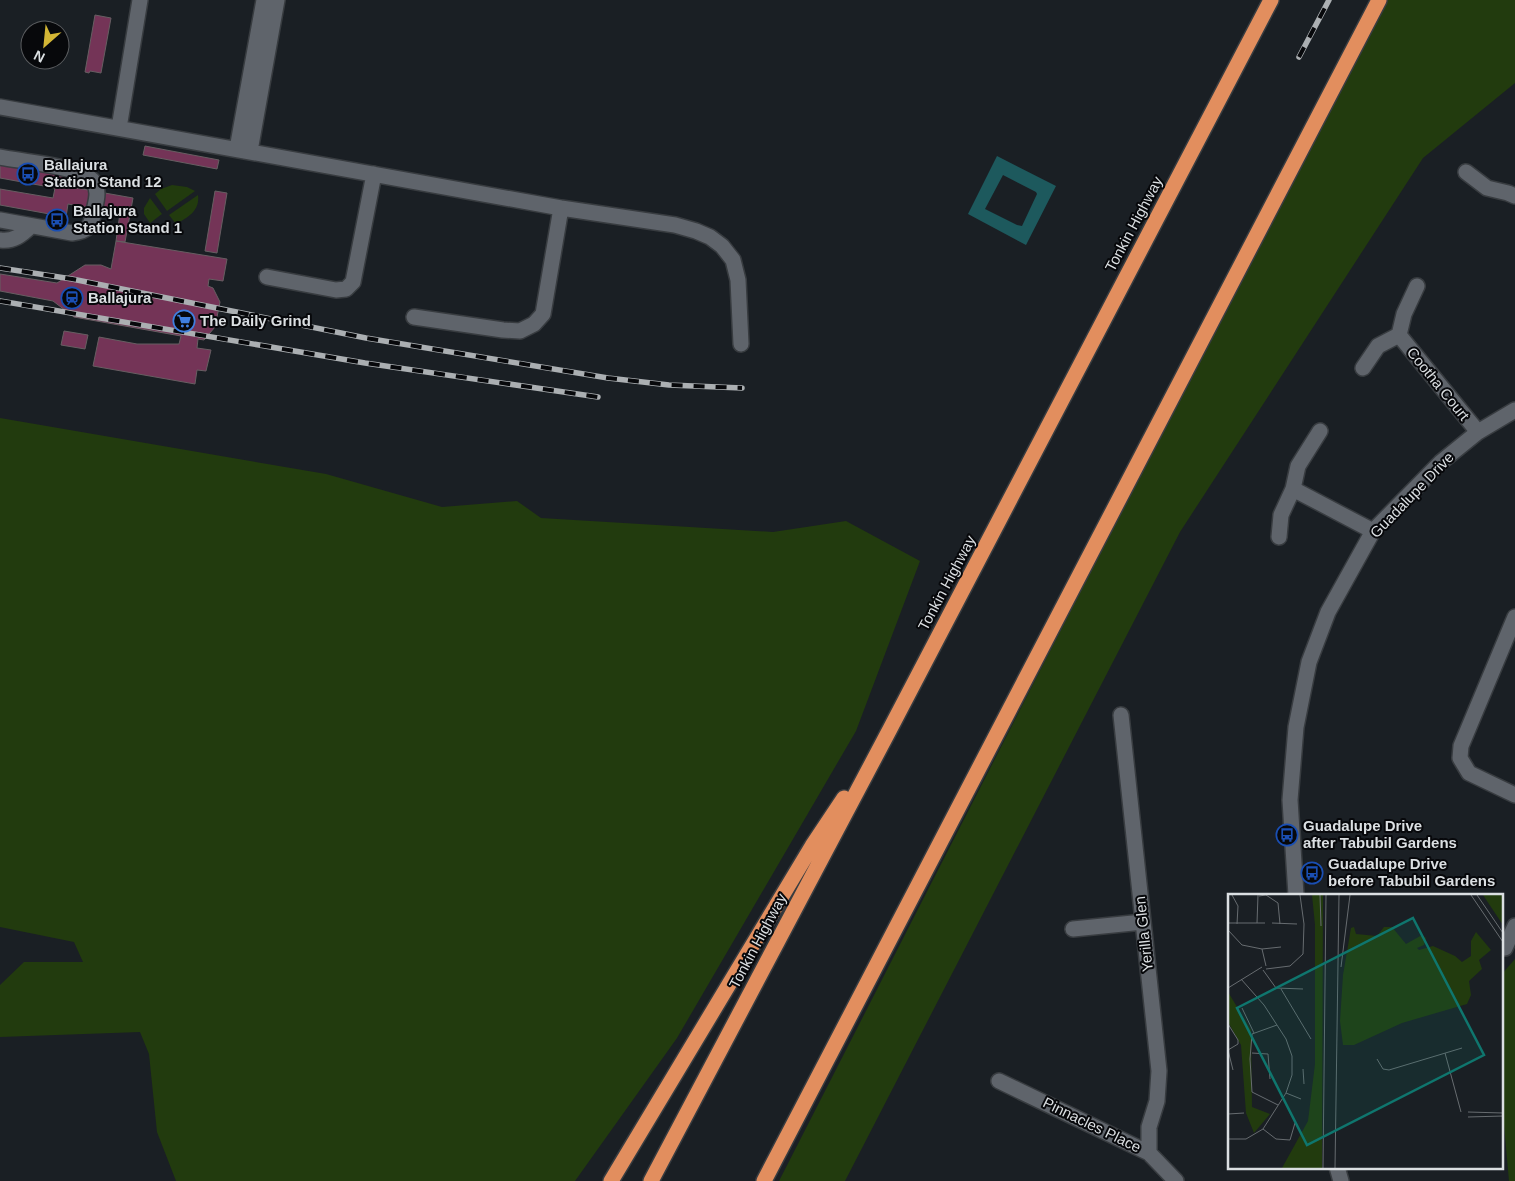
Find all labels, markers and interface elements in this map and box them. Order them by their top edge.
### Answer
north arrow [20,20,70,70]
text: N [31,47,47,66]
place label: Ballajura Station Stand 12 [44,156,162,190]
bus stop icon: Ballajura Station Stand 12 [16,162,40,186]
street label: Tonkin Highway [1101,173,1166,274]
place label: Ballajura Station Stand 1 [73,202,182,236]
bus stop icon: Ballajura Station Stand 1 [45,208,69,232]
station icon: Ballajura [60,286,84,310]
place label: Ballajura [88,289,152,306]
supermarket icon: The Daily Grind [172,309,196,333]
place label: The Daily Grind [200,312,311,329]
street label: Cootha Court [1404,344,1474,424]
street label: Guadalupe Drive [1366,448,1457,541]
street label: Tonkin Highway [914,532,979,633]
place label: Guadalupe Drive after Tabubil Gardens [1303,817,1457,851]
bus stop icon: Guadalupe Drive after Tabubil Gardens [1275,823,1299,847]
place label: Guadalupe Drive before Tabubil Gardens [1328,855,1495,889]
bus stop icon: Guadalupe Drive before Tabubil Gardens [1300,861,1324,885]
street label: Tonkin Highway [725,890,790,991]
inset map [1228,894,1502,1168]
street label: Yerilla Glen [1131,895,1156,973]
street label: Pinnacles Place [1041,1094,1144,1156]

